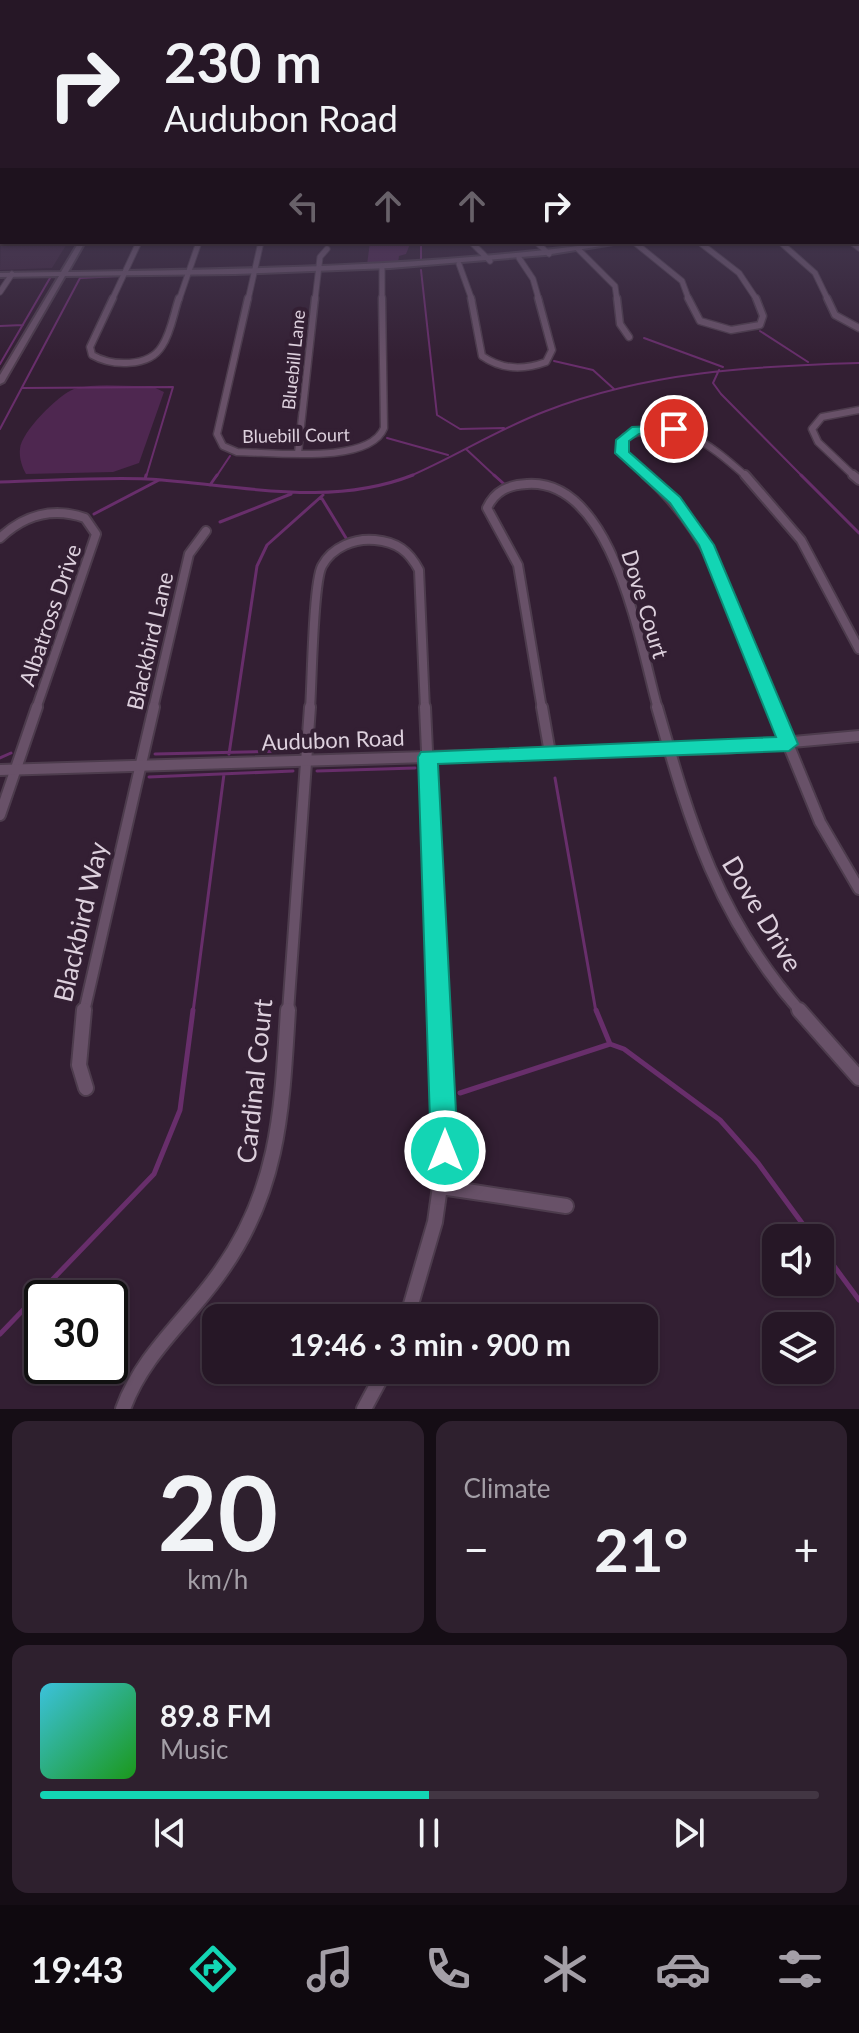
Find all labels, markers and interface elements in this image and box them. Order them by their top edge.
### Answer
text: 230 m [164,28,322,95]
icon: right [32,32,136,136]
text: Audubon Road [164,96,398,140]
icon: left [282,184,326,228]
icon: ahead [366,184,410,228]
icon: ahead [450,184,494,228]
icon: right [534,184,578,228]
street label: Bluebill Lane [277,309,309,411]
pin [640,395,708,463]
icon: arrive [652,407,696,451]
street label: Bluebill Court [242,423,351,447]
street label: Albatross Drive [13,540,86,689]
street label: Dove Court [616,546,675,662]
street label: Blackbird Lane [120,569,179,713]
street label: Audubon Road [261,724,405,755]
street label: Blackbird Way [46,838,114,1005]
street label: Dove Drive [716,850,810,977]
street label: Cardinal Court [229,996,279,1165]
position arrow [403,1109,487,1193]
map controls [762,1224,834,1384]
button: sound [762,1224,834,1296]
speed limit sign: 30 [24,1280,128,1384]
button: layers [762,1312,834,1384]
text: 19:46 · 3 min · 900 m [289,1326,571,1362]
text: 20 [157,1448,278,1573]
text: Climate [464,1472,550,1504]
text: 21° [594,1513,689,1585]
text: − [464,1523,489,1575]
text: + [793,1523,819,1575]
text: km/h [187,1563,248,1595]
text: 89.8 FM [160,1697,272,1733]
text: Music [160,1733,228,1765]
icon: previous [148,1811,192,1855]
icon: pause [407,1811,451,1855]
icon: next [667,1811,711,1855]
icon: directions [185,1941,241,1997]
icon: music [302,1941,358,1997]
icon: phone [420,1941,476,1997]
icon: climate [537,1941,593,1997]
icon: car [655,1941,711,1997]
icon: filters [772,1941,828,1997]
text: 19:43 [31,1947,124,1991]

